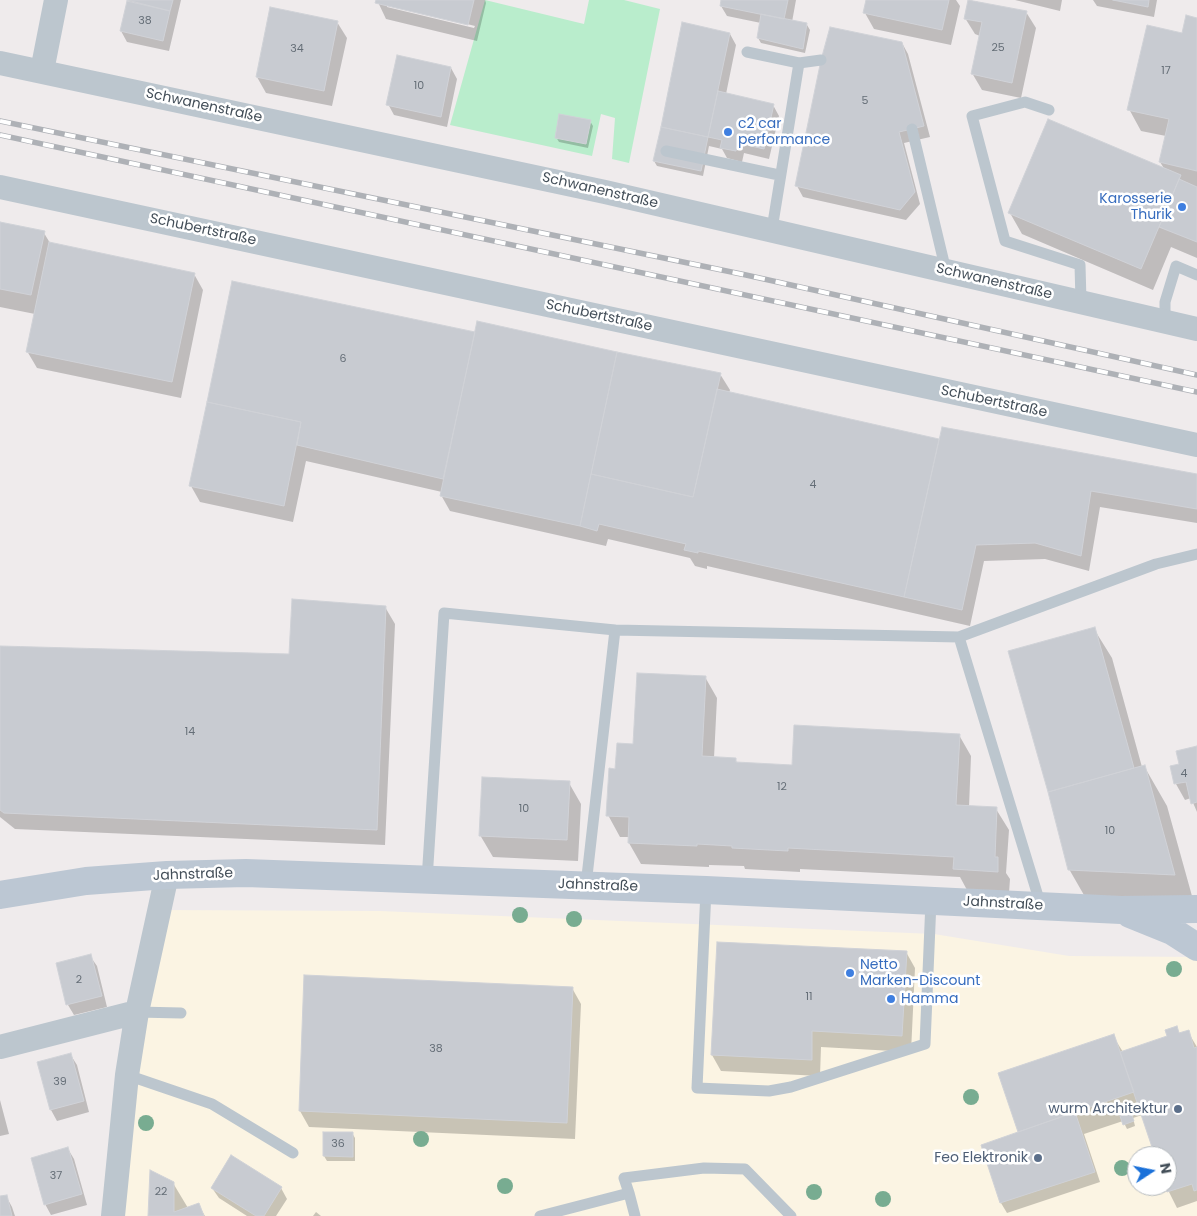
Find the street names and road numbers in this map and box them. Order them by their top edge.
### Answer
street label: Schwanenstraße [144,85,264,127]
street label: Schwanenstraße [540,169,660,213]
street label: Schubertstraße [148,211,258,249]
street label: Schwanenstraße [934,260,1054,304]
street label: Schubertstraße [544,297,654,335]
street label: Schubertstraße [939,383,1049,421]
street label: Jahnstraße [153,865,233,885]
street label: Jahnstraße [558,876,638,896]
street label: Jahnstraße [963,894,1043,914]

